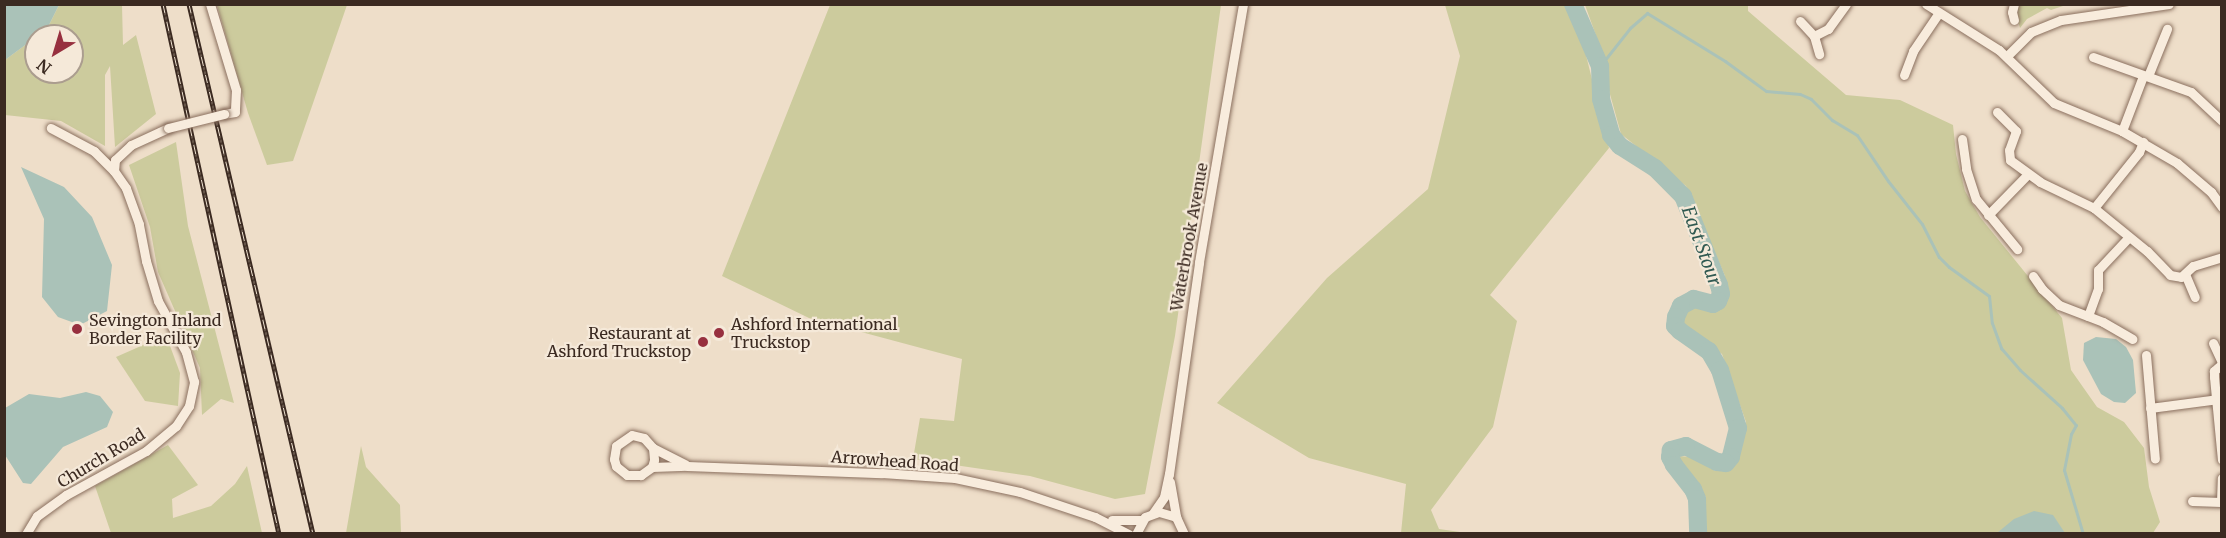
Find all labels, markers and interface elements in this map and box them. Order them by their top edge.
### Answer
north arrow [24,24,84,84]
text: N [33,55,55,78]
street label: Waterbrook Avenue [1167,161,1211,313]
water label: East Stour [1677,203,1725,289]
place label: Sevington Inland Border Facility [89,310,221,348]
place label: Ashford International Truckstop [731,314,897,352]
marker: Sevington Inland Border Facility [70,322,84,336]
place label: Restaurant at Ashford Truckstop [547,323,691,361]
marker: Ashford International Truckstop [712,326,726,340]
marker: Restaurant at Ashford Truckstop [696,335,710,349]
street label: Church Road [54,424,148,492]
street label: Arrowhead Road [831,447,959,475]

